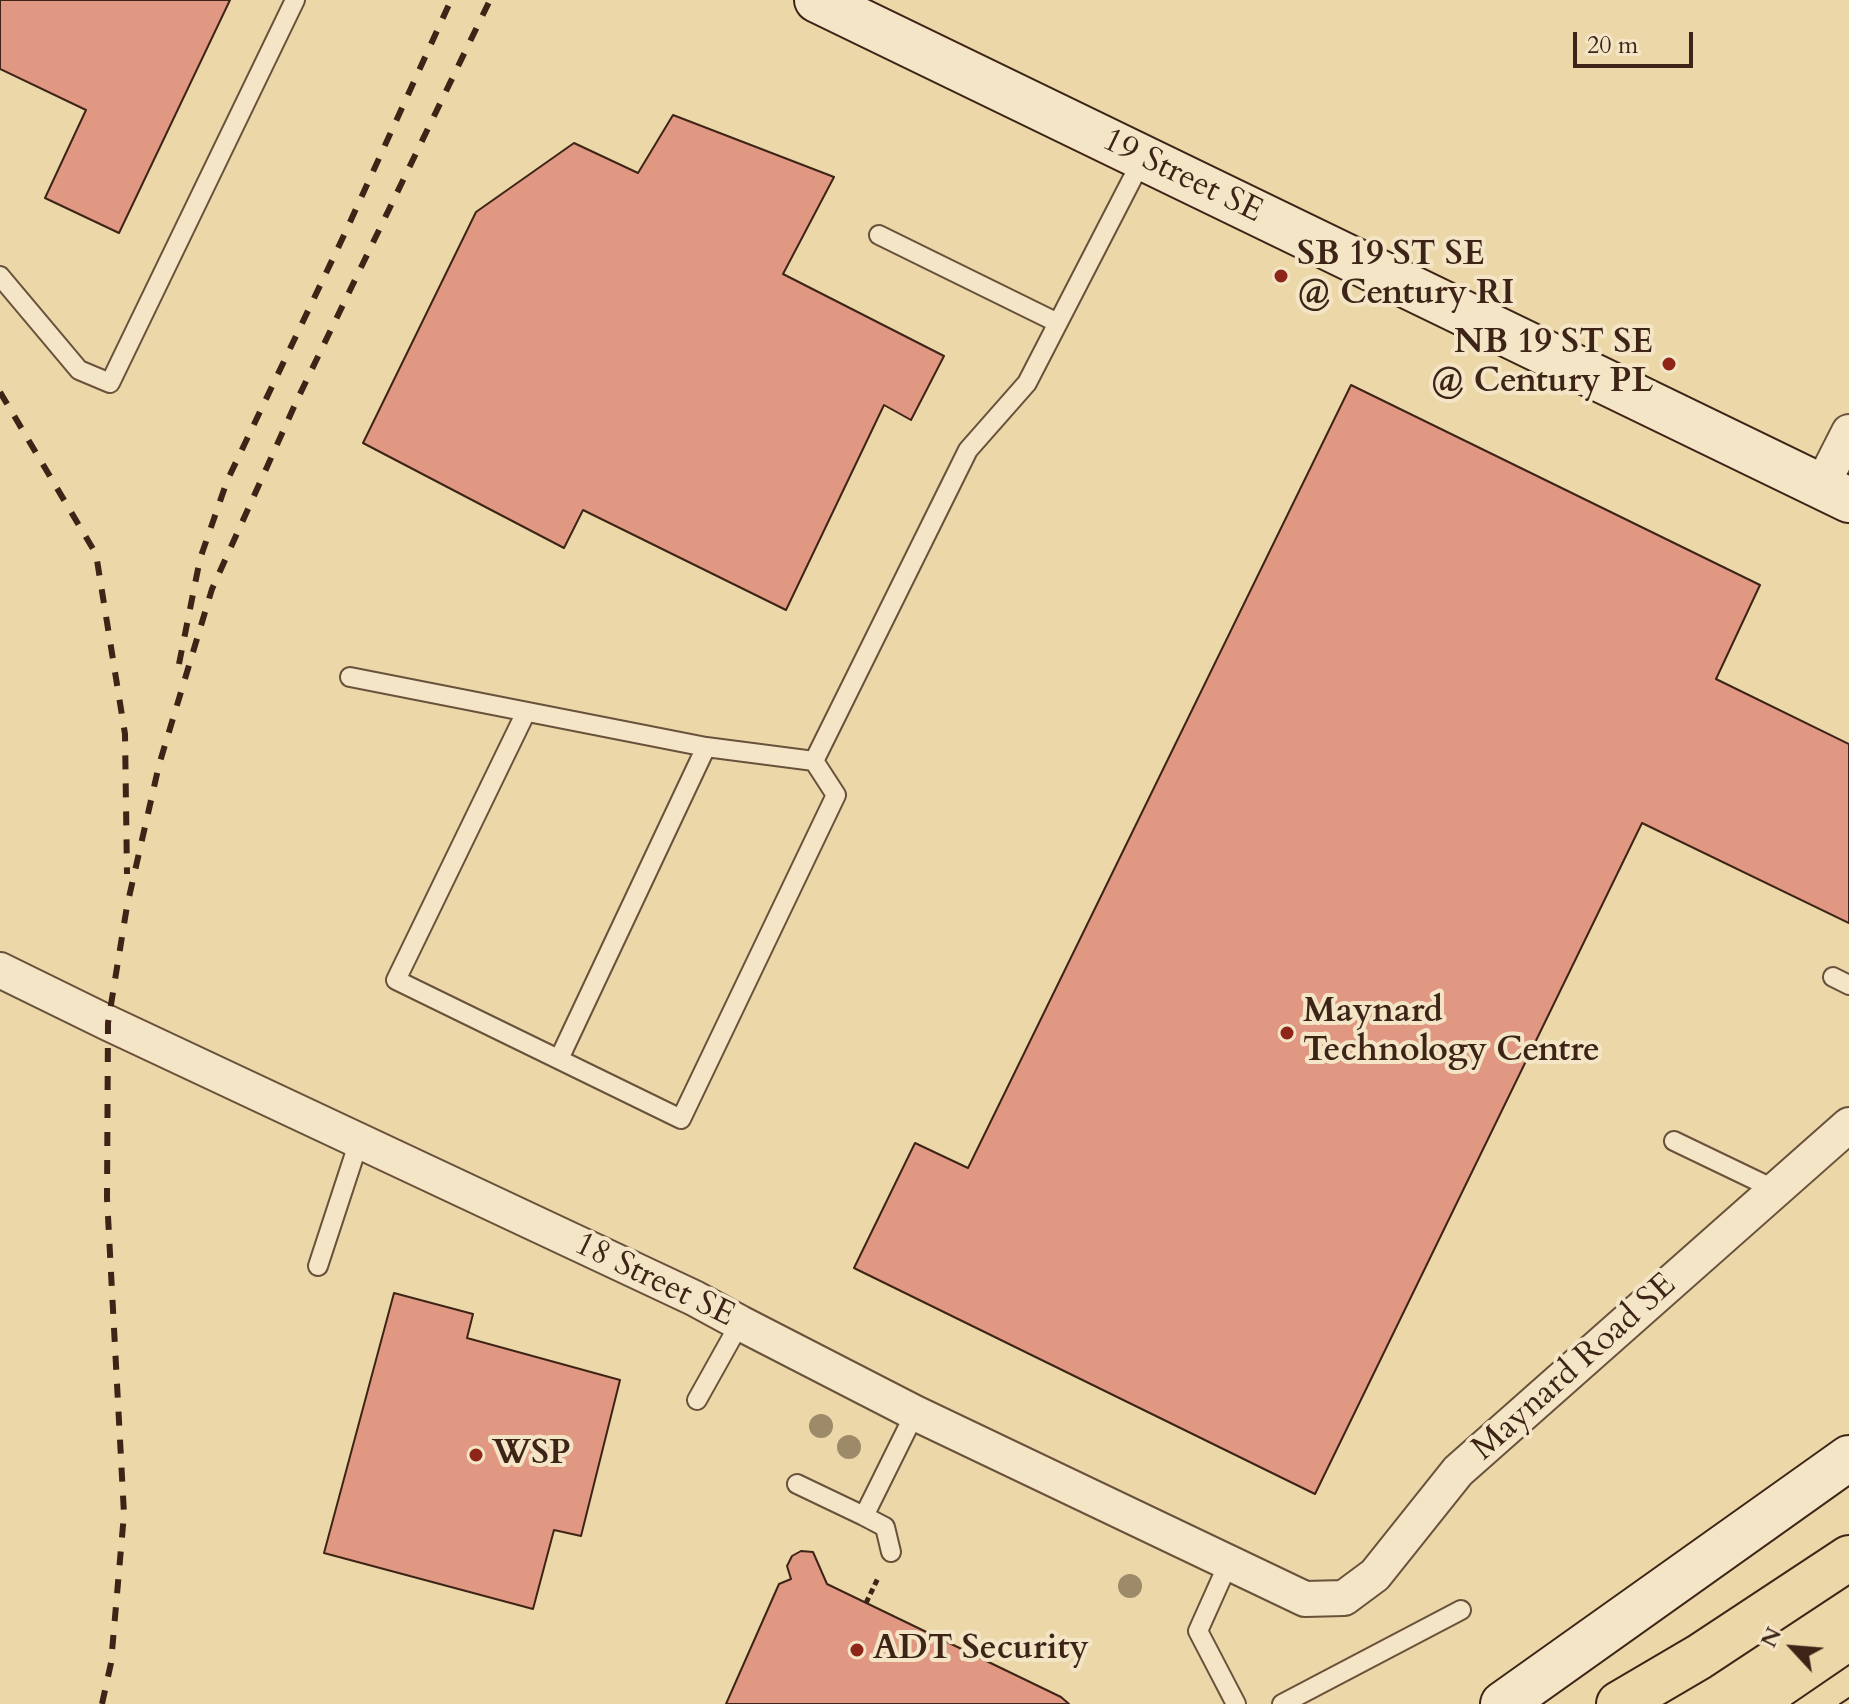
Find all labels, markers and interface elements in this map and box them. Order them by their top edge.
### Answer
scale bar [1577,16,1697,66]
text: 20 m [1587,29,1638,62]
street label: 19 Street SE [1095,121,1269,233]
place label: SB 19 ST SE @ Century RI [1297,236,1514,316]
marker: SB 19 ST SE @ Century RI [1272,267,1290,285]
place label: NB 19 ST SE @ Century PL [1431,324,1653,404]
marker: NB 19 ST SE @ Century PL [1660,355,1678,373]
place label: Maynard Technology Centre [1303,993,1600,1072]
marker: Maynard Technology Centre [1278,1024,1296,1042]
street label: 18 Street SE [567,1225,741,1337]
street label: Maynard Road SE [1465,1266,1685,1470]
place label: WSP [492,1435,571,1475]
marker: WSP [467,1446,485,1464]
north arrow [1753,1608,1833,1688]
text: N [1754,1622,1789,1653]
place label: ADT Security [873,1630,1089,1670]
marker: ADT Security [848,1641,866,1659]

